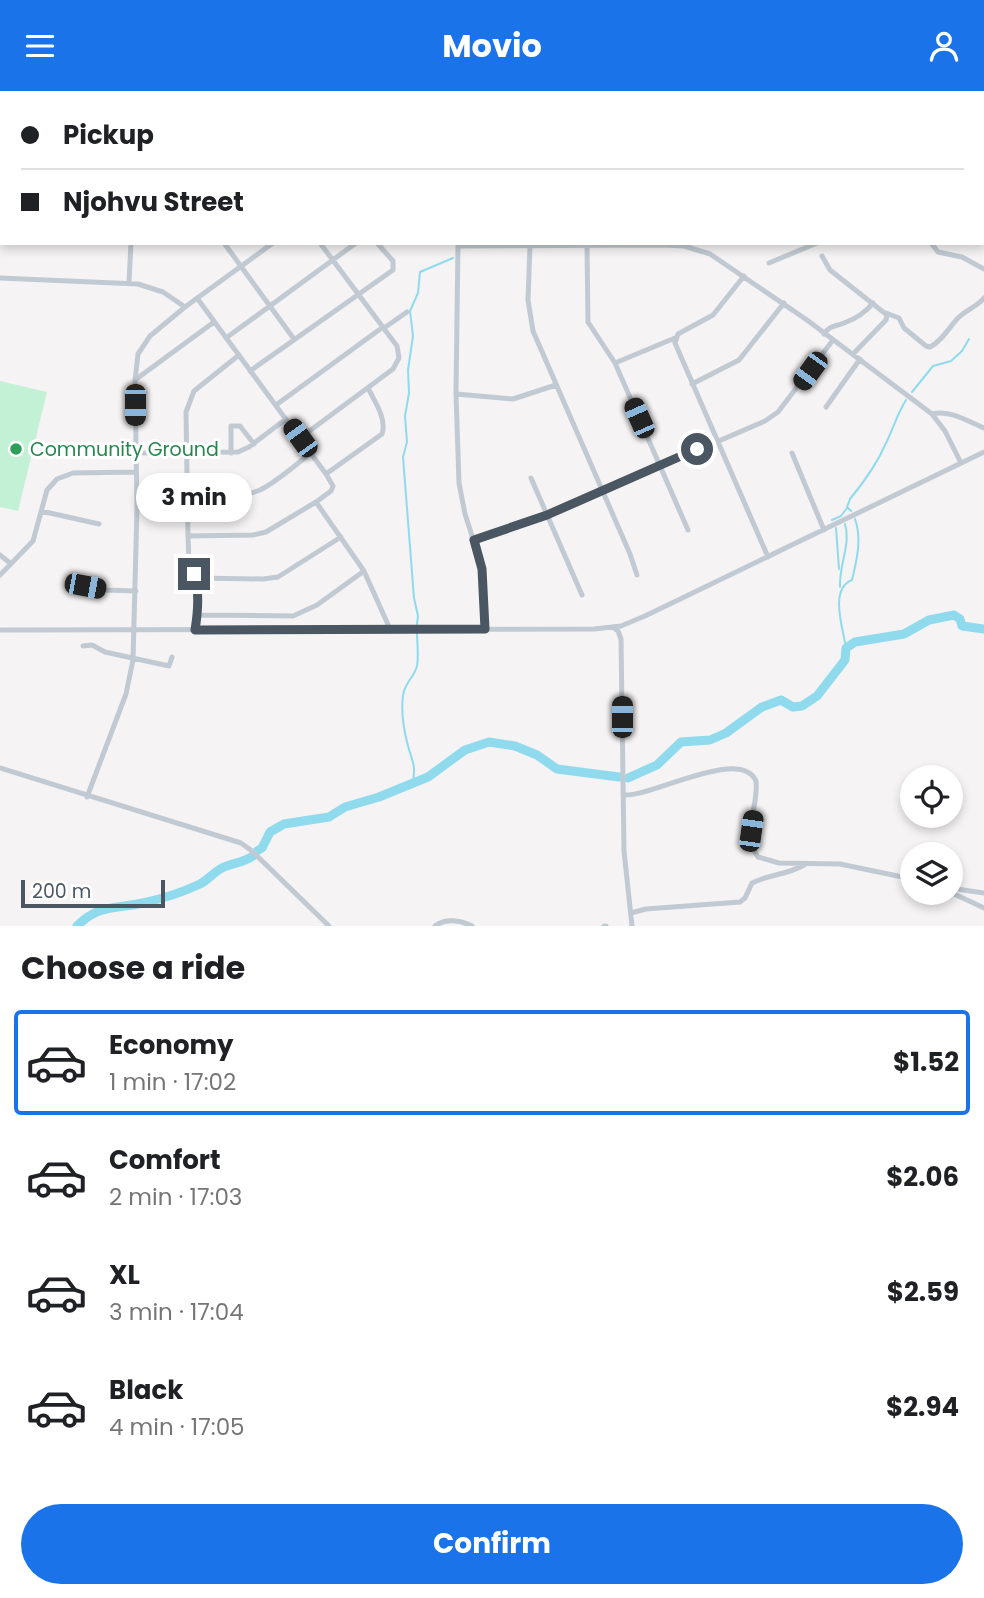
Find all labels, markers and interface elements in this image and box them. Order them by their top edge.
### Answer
text: Movio [442,23,542,68]
icon: menu [21,27,59,65]
icon: person [925,27,963,65]
text: Pickup [63,117,154,153]
text: Njohvu Street [63,184,244,220]
car [790,348,831,394]
car [125,384,146,426]
car [621,395,658,441]
car [280,415,321,461]
route start [681,433,713,465]
place label: Community Ground [30,436,219,463]
marker: Community Ground [8,441,24,457]
callout: 3 min [136,473,252,521]
text: 3 min [161,481,227,513]
route end [178,558,210,590]
car [63,572,108,600]
car [612,696,633,738]
map controls [900,765,963,905]
button: locate [900,765,963,828]
car [738,809,765,853]
button: layers [900,842,963,905]
scale bar [21,877,164,909]
text: 200 m [32,878,91,905]
text: Choose a ride [21,945,245,990]
text: Economy [109,1027,233,1063]
icon: car [25,1031,88,1094]
text: $1.52 [893,1044,959,1080]
text: 1 min · 17:02 [109,1066,236,1098]
text: Comfort [109,1142,221,1178]
icon: car [25,1146,88,1209]
text: $2.06 [886,1159,959,1195]
text: 2 min · 17:03 [109,1181,242,1213]
text: XL [109,1257,140,1293]
icon: car [25,1261,88,1324]
text: $2.59 [887,1274,959,1310]
text: 3 min · 17:04 [109,1296,244,1328]
text: Black [109,1372,183,1408]
icon: car [25,1376,88,1439]
text: $2.94 [886,1389,959,1425]
text: 4 min · 17:05 [109,1411,245,1443]
button: Confirm [21,1504,963,1584]

